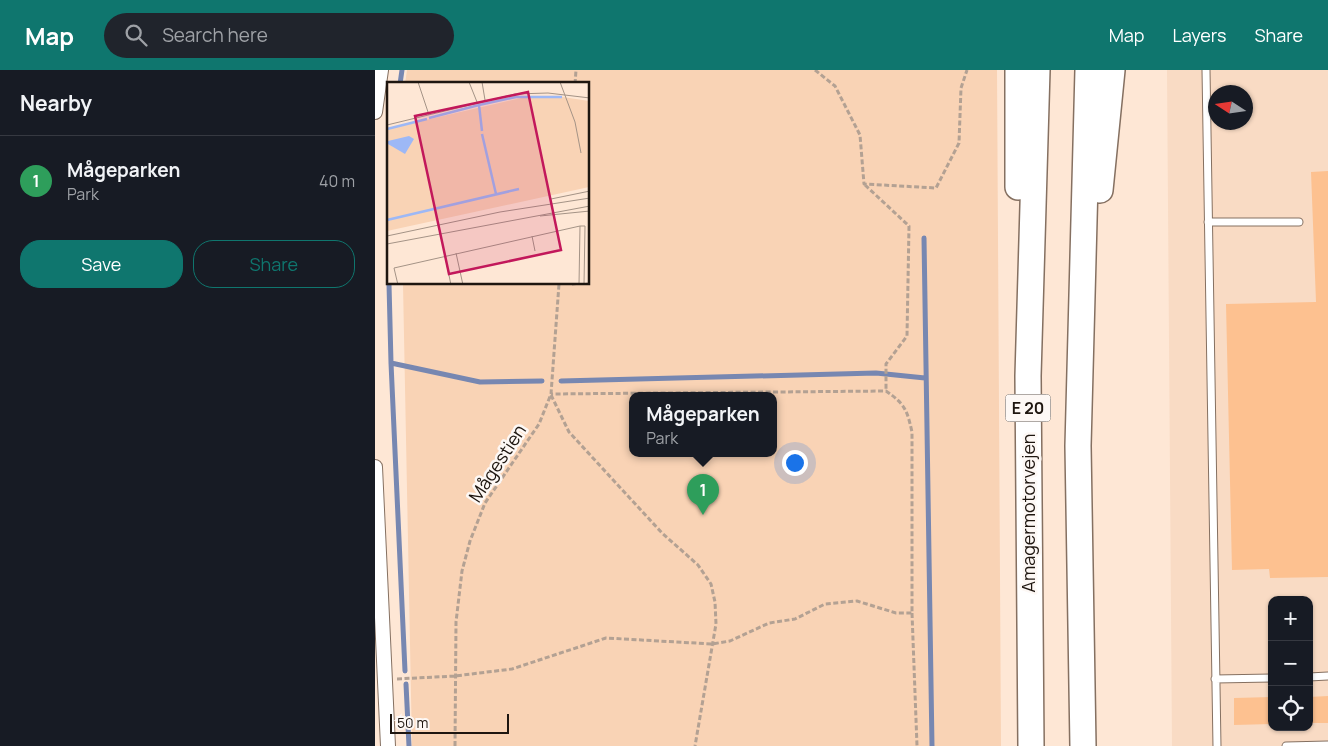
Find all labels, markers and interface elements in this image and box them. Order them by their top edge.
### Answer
search box [104,13,454,58]
text: Map [25,19,74,52]
icon: search [122,21,150,49]
text: Search here [162,22,268,48]
text: Map [1109,23,1144,47]
text: Layers [1172,23,1226,47]
text: Share [1254,23,1303,47]
inset map [387,82,590,285]
north arrow [1208,85,1253,130]
text: Nearby [20,89,92,117]
text: Mågeparken [67,157,180,183]
text: 1 [32,170,40,192]
text: 40 m [319,170,355,192]
text: Park [67,183,99,205]
button: Save [20,240,183,288]
button: Share [193,240,355,288]
popup [629,392,777,457]
road number: E 20 [1005,394,1051,422]
text: Mågeparken [646,401,760,427]
street label: Mågestien [463,420,531,506]
text: Park [646,427,678,449]
street label: Amagermotorvejen [1016,434,1040,592]
your location [782,450,808,476]
pin: 1 [687,474,719,515]
map controls [1268,596,1313,731]
button: + [1268,596,1313,641]
button: − [1268,641,1313,686]
button: locate [1268,686,1313,731]
scale bar [390,711,509,734]
text: 50 m [397,713,428,732]

